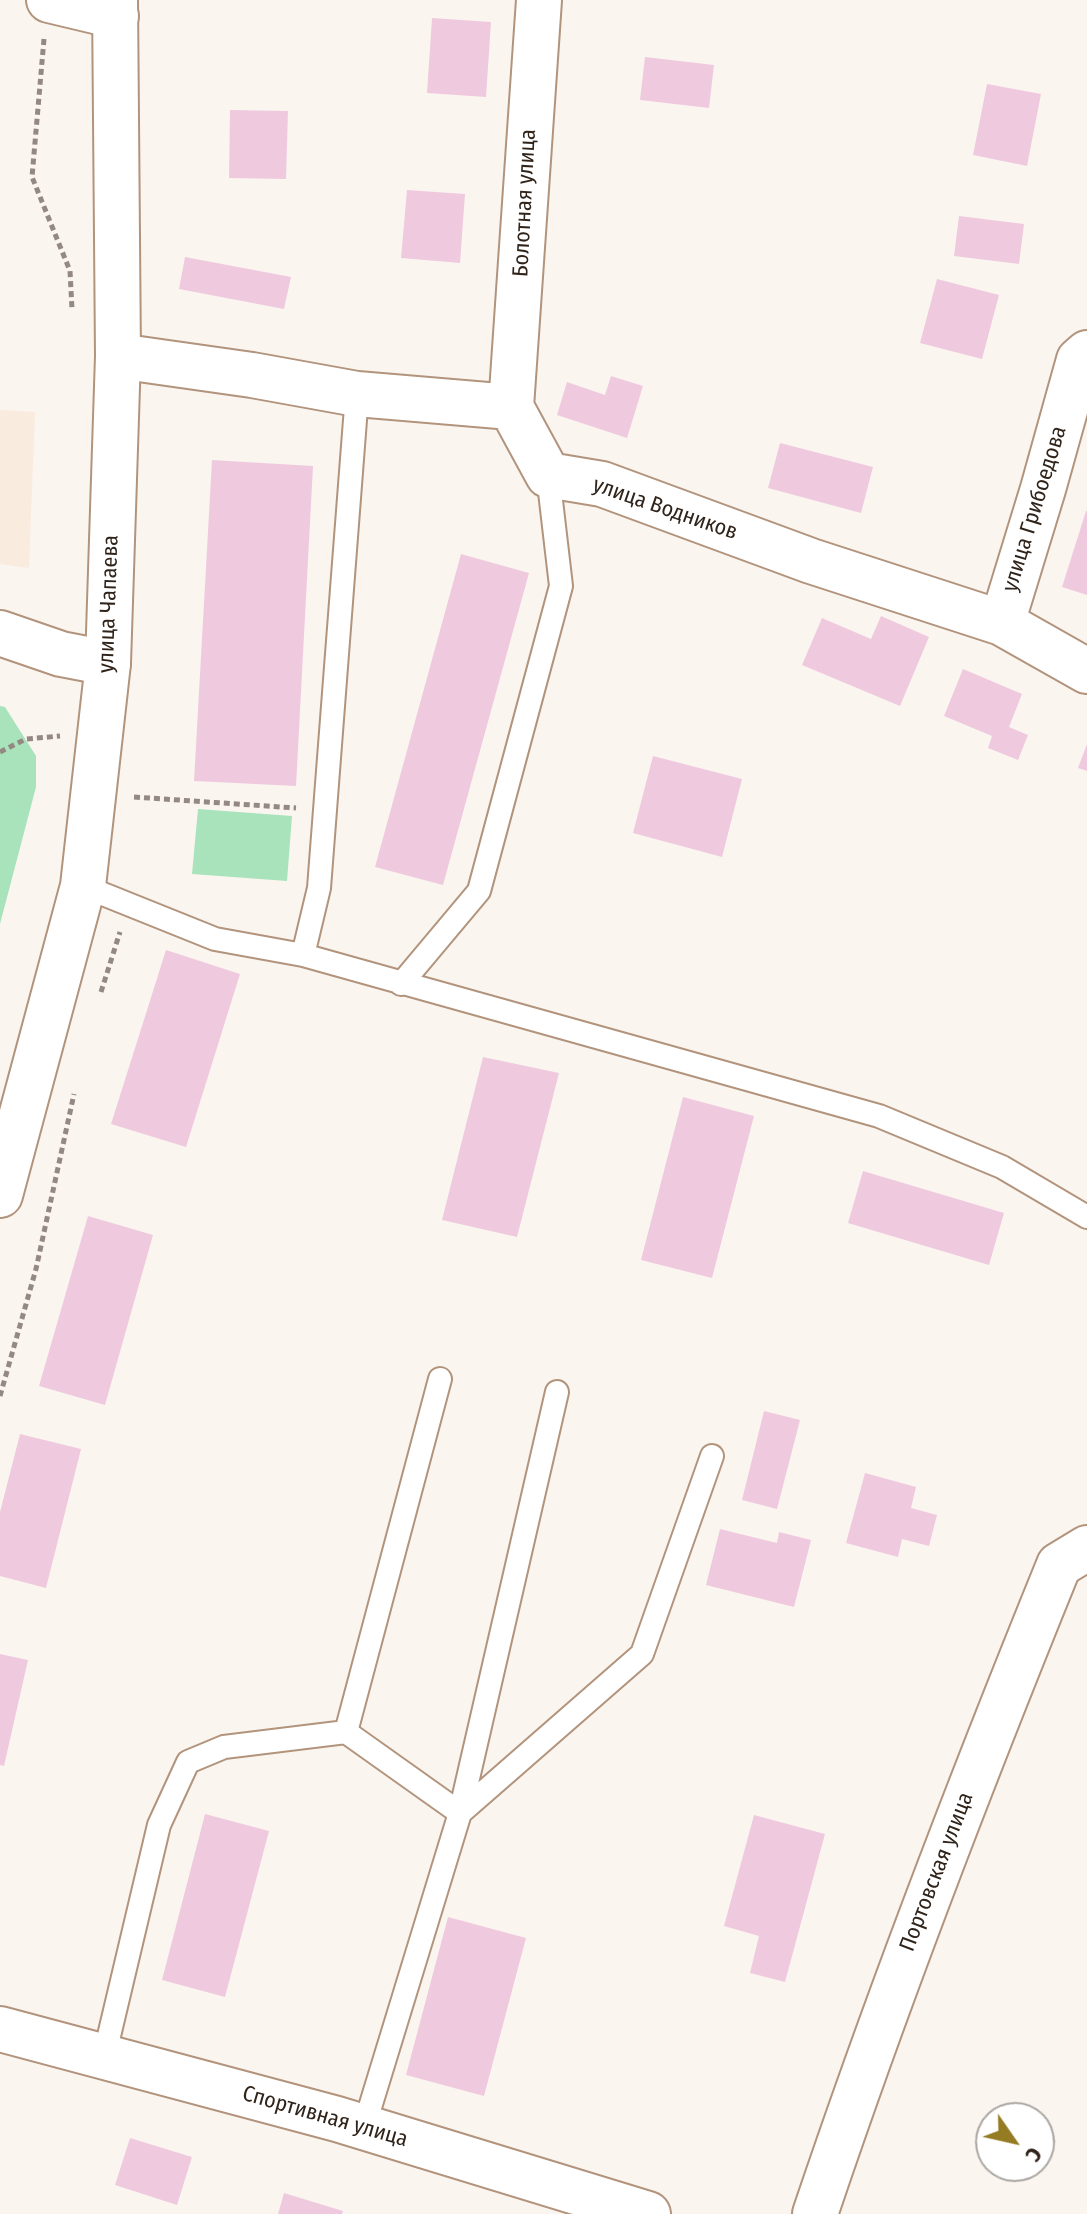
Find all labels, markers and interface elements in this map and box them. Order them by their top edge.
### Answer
street label: Болотная улица [508,128,542,278]
street label: улица Грибоедова [997,423,1073,595]
street label: улица Водников [589,472,741,546]
street label: улица Чапаева [93,535,125,673]
street label: Портовская улица [895,1789,979,1955]
street label: Спортивная улица [239,2081,411,2153]
north arrow [975,2102,1055,2182]
text: С [1019,2142,1048,2167]

